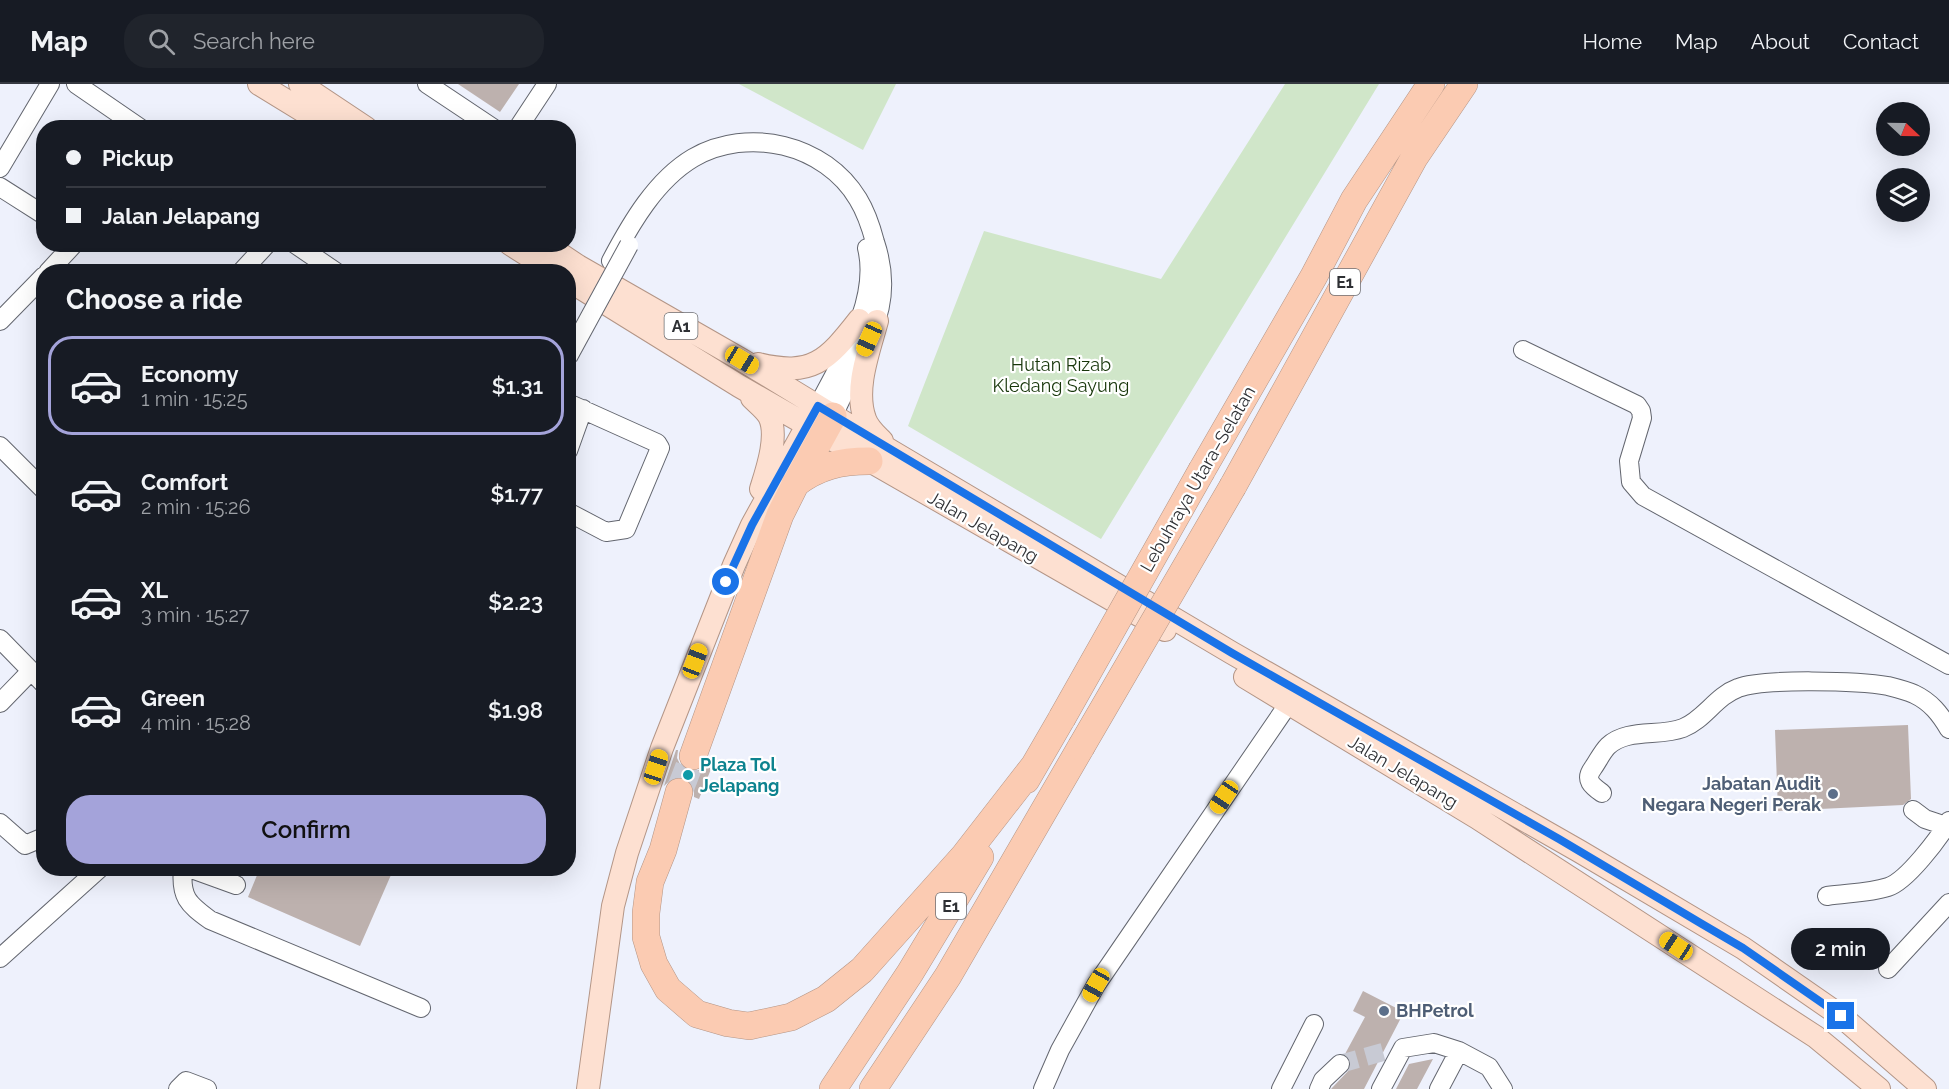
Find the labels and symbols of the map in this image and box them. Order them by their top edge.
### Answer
north arrow [1876,102,1930,156]
road number: E1 [1330,269,1360,295]
road number: A1 [664,313,698,339]
car [853,319,885,359]
car [722,343,762,377]
park label: Hutan Rizab Kledang Sayung [993,354,1129,396]
street label: Lebuhraya Utara–Selatan [1136,382,1259,575]
street label: Jalan Jelapang [924,486,1042,567]
route start [712,568,739,595]
car [680,641,710,681]
street label: Jalan Jelapang [1345,731,1462,812]
car [642,747,670,787]
place label: Plaza Tol Jelapang [700,754,780,796]
marker: Plaza Tol Jelapang [681,768,695,782]
place label: Jabatan Audit Negara Negeri Perak [1642,773,1822,815]
car [1206,777,1242,817]
marker: Jabatan Audit Negara Negeri Perak [1826,787,1840,801]
road number: E1 [936,893,966,919]
car [1656,929,1696,963]
callout: 2 min [1792,929,1890,971]
car [1079,965,1113,1005]
place label: BHPetrol [1396,1000,1474,1021]
route end [1827,1002,1854,1029]
marker: BHPetrol [1377,1004,1391,1018]

